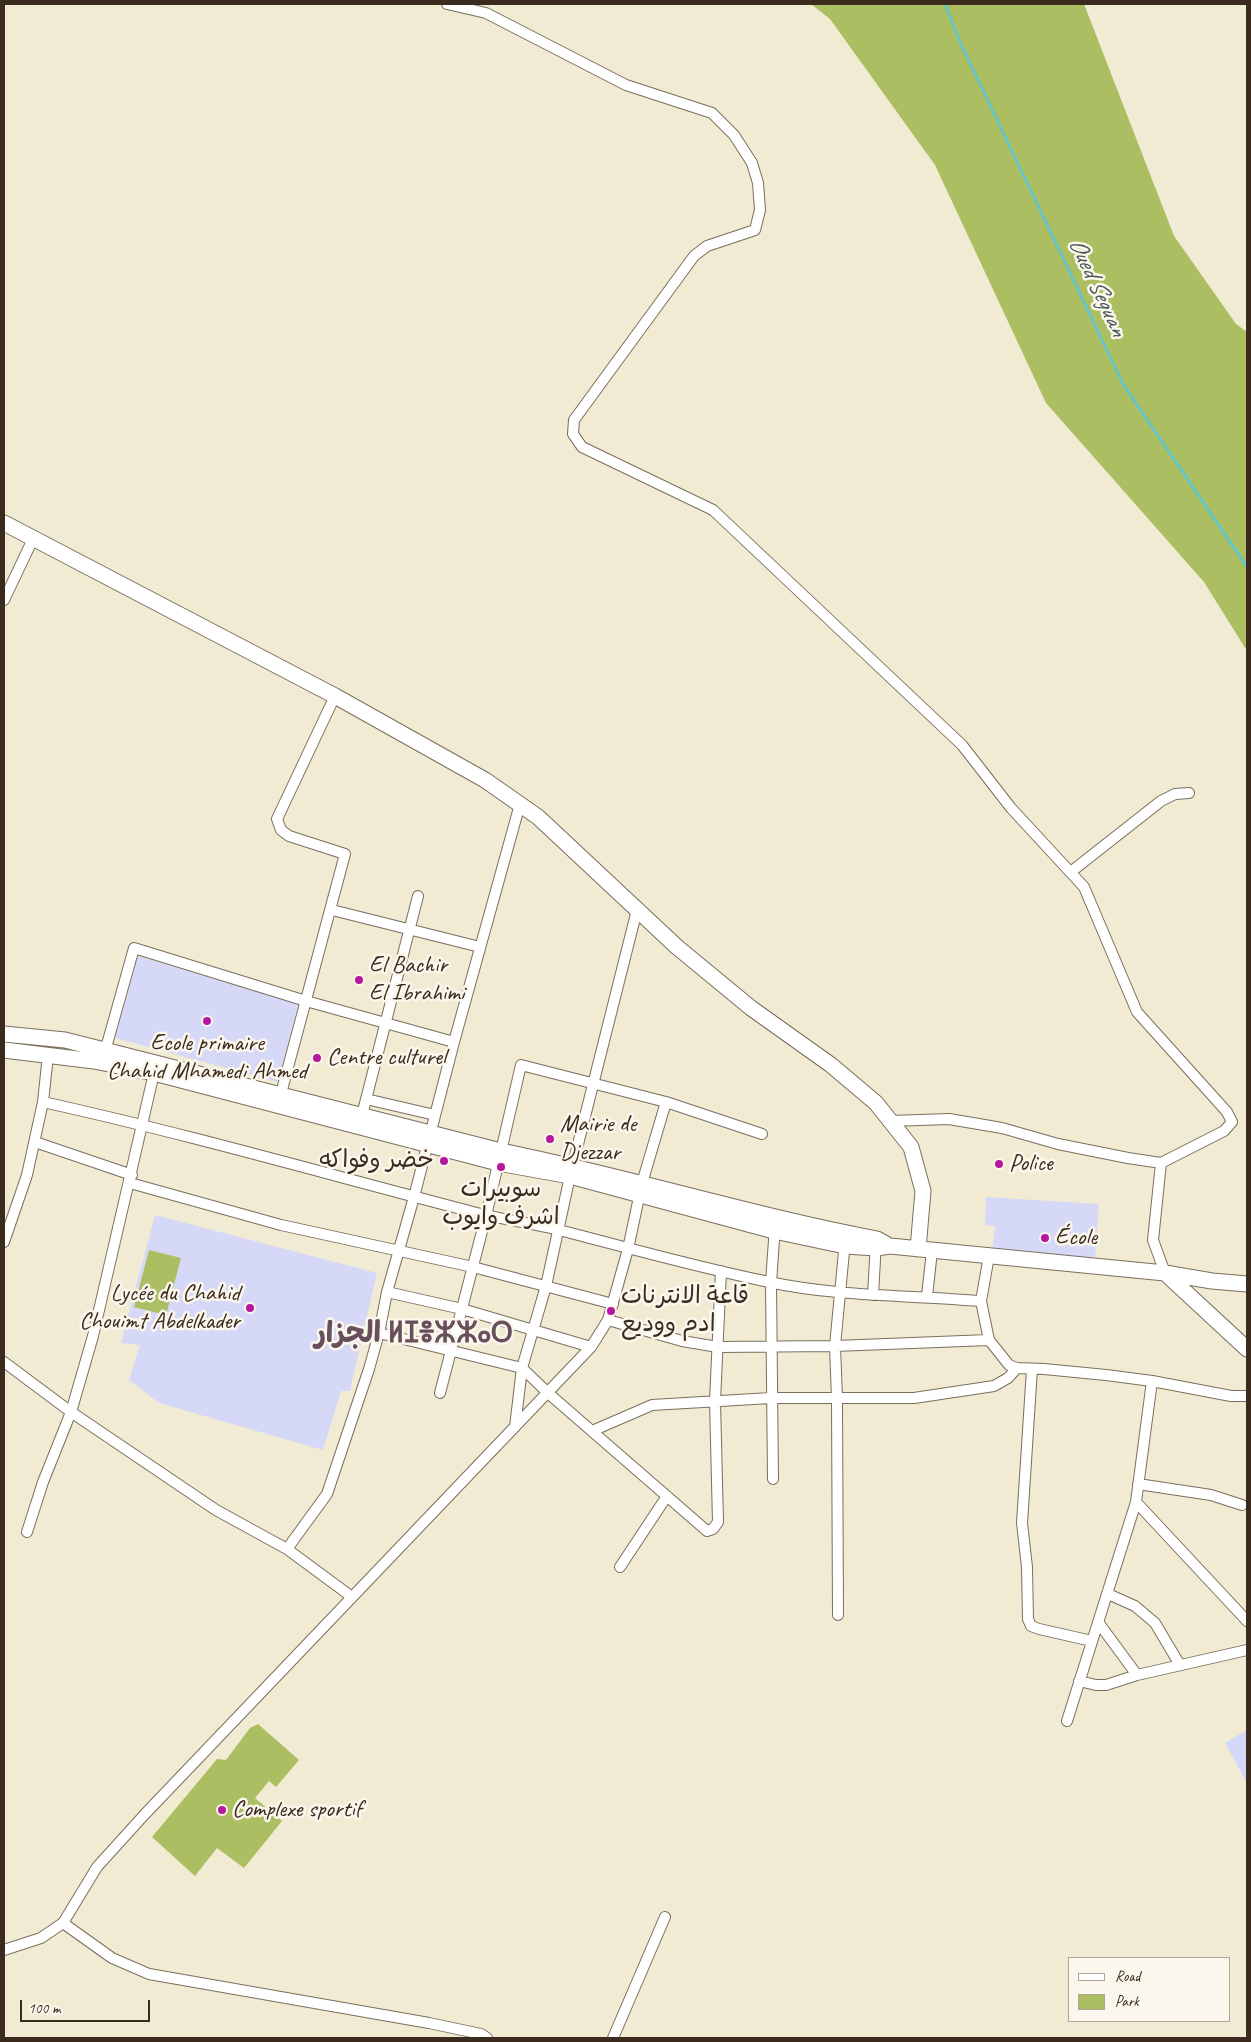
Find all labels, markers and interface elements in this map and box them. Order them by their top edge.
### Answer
water label: Oued Seguan [1061,233,1133,341]
place label: El Bachir El Ibrahimi [369,952,464,1008]
marker: El Bachir El Ibrahimi [353,974,365,986]
marker: Ecole primaire Chahid Mhamedi Ahmed [201,1015,213,1027]
place label: Ecole primaire Chahid Mhamedi Ahmed [107,1030,307,1086]
place label: Centre culturel [327,1044,446,1072]
marker: Centre culturel [311,1052,323,1064]
place label: Mairie de Djezzar [560,1111,636,1167]
marker: Mairie de Djezzar [544,1133,556,1145]
place label: خضر وفواكه [319,1147,434,1175]
place label: Police [1009,1150,1053,1178]
marker: خضر وفواكه [438,1155,450,1167]
marker: Police [993,1158,1005,1170]
marker: سوبيرات اشرف وايوب [495,1161,507,1173]
place label: سوبيرات اشرف وايوب [442,1176,560,1232]
place label: École [1055,1224,1097,1252]
marker: École [1039,1232,1051,1244]
place label: Lycée du Chahid Chouimt Abdelkader [79,1280,240,1336]
place label: قاعة الانترنات ادم ووديع [621,1283,749,1339]
marker: Lycée du Chahid Chouimt Abdelkader [244,1302,256,1314]
marker: قاعة الانترنات ادم ووديع [605,1305,617,1317]
district label: الجزار ⵍⵊⴻⵣⵣⴰⵔ [315,1317,513,1351]
place label: Complexe sportif [232,1796,362,1824]
marker: Complexe sportif [216,1804,228,1816]
legend [1068,1957,1231,2022]
text: Road [1115,1967,1140,1986]
scale bar [22,1990,152,2022]
text: Park [1115,1992,1139,2011]
text: 100 m [28,1999,60,2018]

